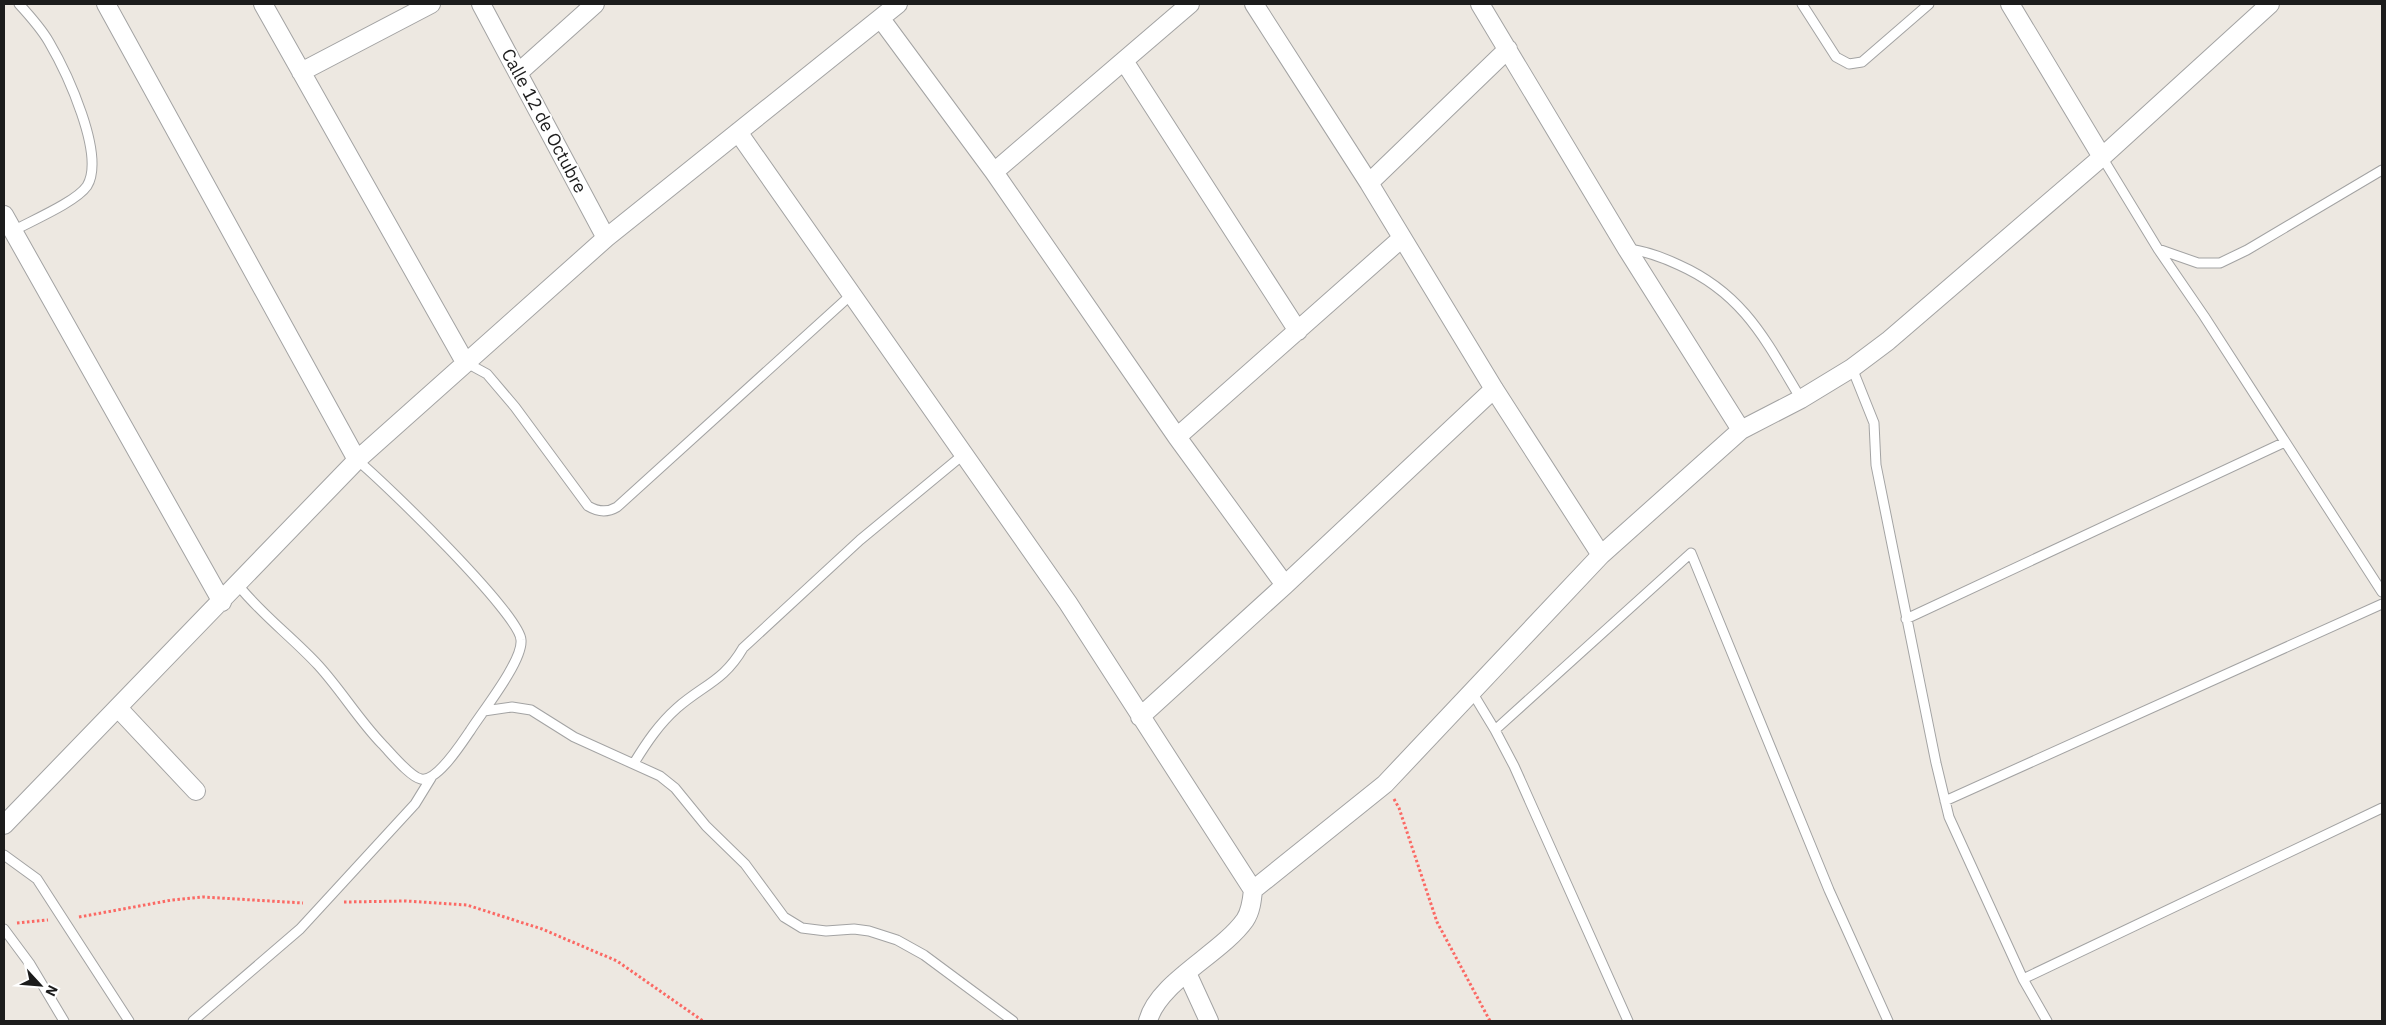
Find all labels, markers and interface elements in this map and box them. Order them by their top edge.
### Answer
street label: Calle 12 de Octubre [497,45,592,197]
north arrow [15,960,65,1010]
text: N [41,982,62,999]

